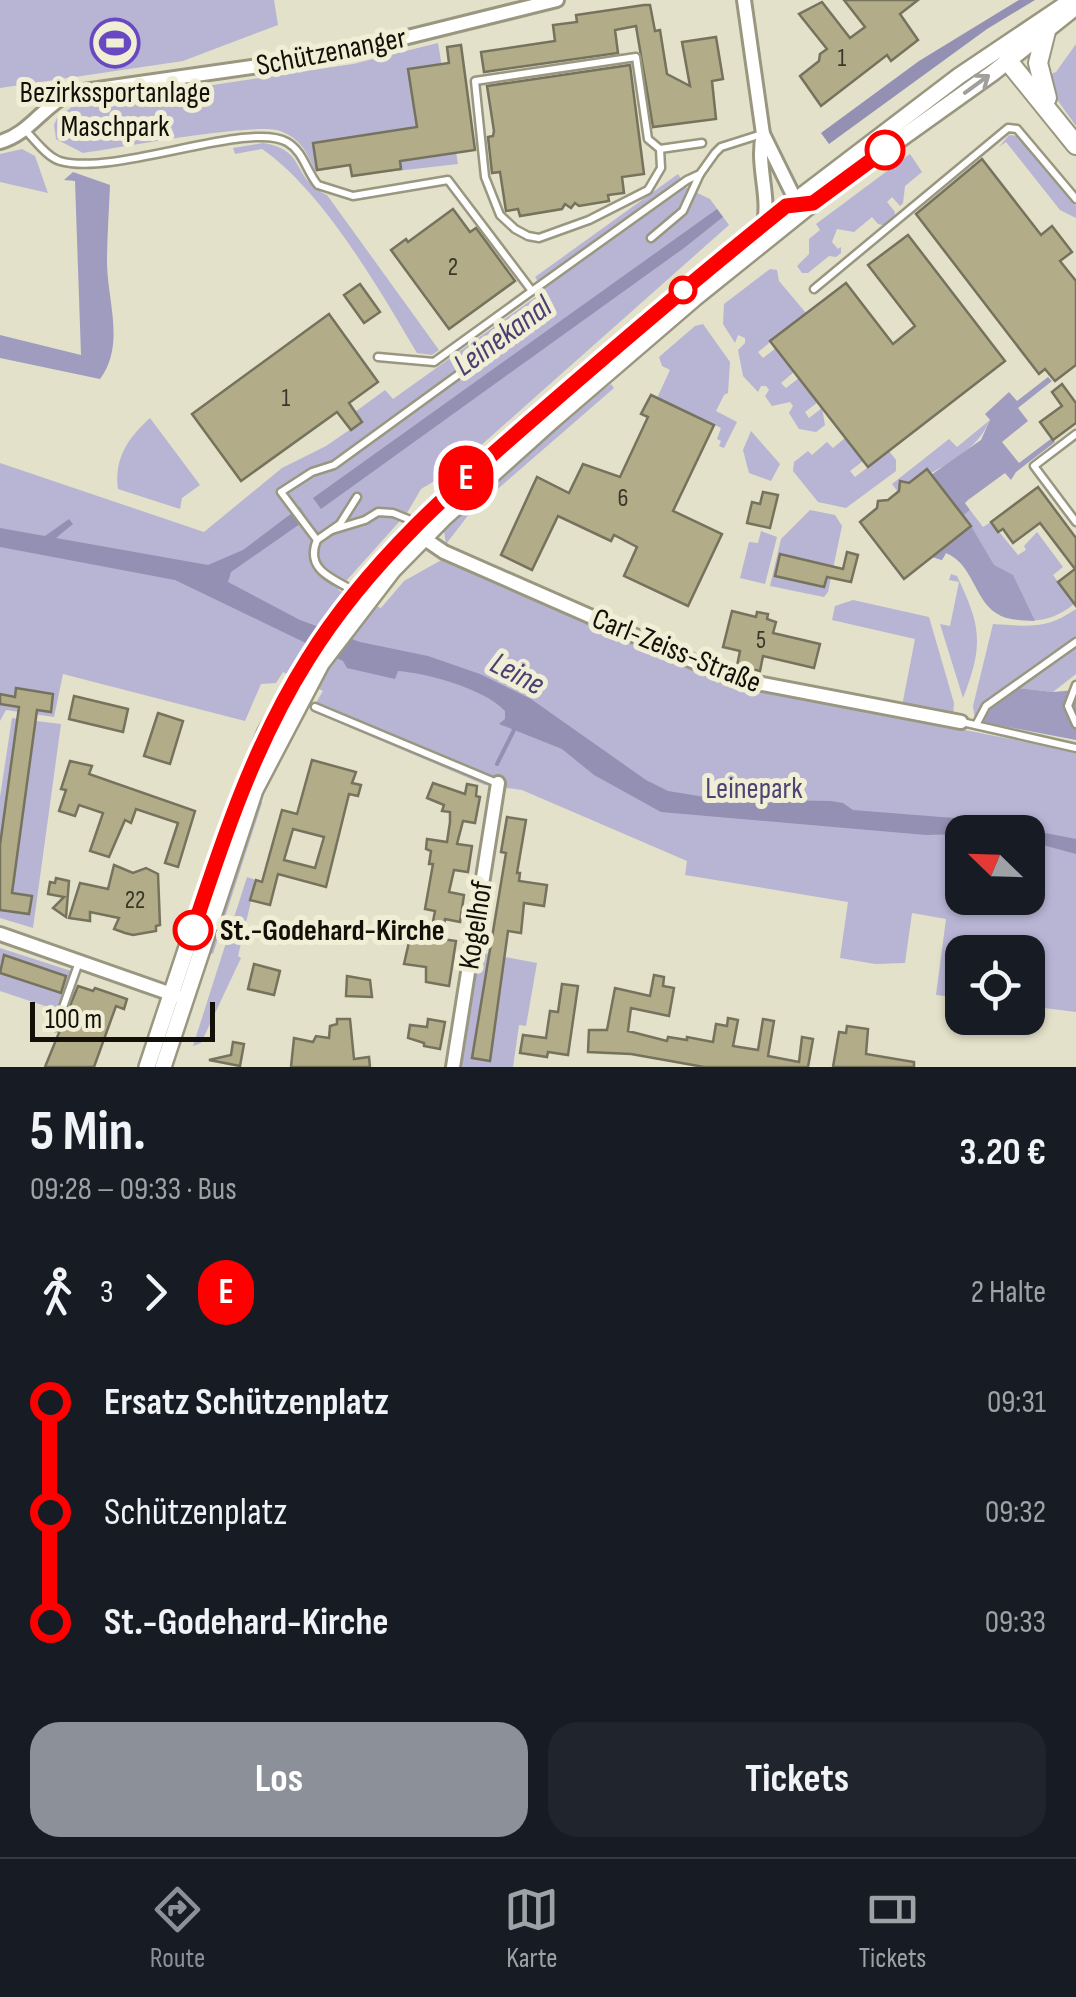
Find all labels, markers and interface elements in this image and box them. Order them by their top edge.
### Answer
sports icon: Bezirkssportanlage Maschpark [89,17,141,69]
street label: Schützenanger [253,20,409,84]
house number: 1 [838,43,847,74]
one-way arrow [962,74,990,95]
place label: Bezirkssportanlage Maschpark [20,75,210,145]
unlabelled marker [866,131,904,169]
house number: 2 [448,252,458,283]
unlabelled marker [670,277,696,303]
water label: Leinekanal [446,287,561,385]
house number: 1 [282,383,291,414]
line badge: E [434,446,498,510]
text: E [458,457,474,500]
house number: 6 [618,483,628,514]
street label: Carl-Zeiss-Straße [587,601,766,701]
house number: 5 [756,625,766,656]
water label: Leine [484,644,551,705]
park label: Leinepark [705,771,803,807]
north arrow [945,815,1045,915]
map controls [945,815,1045,1035]
street label: Kogelhof [451,878,501,972]
house number: 22 [125,885,145,916]
marker: St.-Godehard-Kirche [174,911,212,949]
place label: St.-Godehard-Kirche [220,913,445,949]
button: locate [945,935,1045,1035]
scale bar [30,997,215,1042]
text: 100 m [45,1003,102,1036]
text: 5 Min. [30,1099,146,1166]
text: 3.20 € [959,1130,1046,1175]
text: 09:28 – 09:33 · Bus [30,1170,237,1209]
icon: walk [30,1265,85,1320]
icon: forward [128,1265,183,1320]
text: E [218,1271,234,1314]
text: 3 [100,1273,113,1312]
text: 2 Halte [971,1273,1046,1312]
text: Ersatz Schützenplatz [104,1380,389,1425]
text: 09:31 [987,1383,1046,1422]
text: Schützenplatz [104,1490,287,1535]
text: 09:32 [985,1493,1046,1532]
text: St.-Godehard-Kirche [104,1600,389,1645]
text: 09:33 [985,1603,1046,1642]
button: Los [30,1722,528,1837]
button: Tickets [548,1722,1046,1837]
tab: Route [150,1882,205,1975]
tab: Karte [504,1882,559,1975]
tab: Tickets [859,1882,926,1975]

